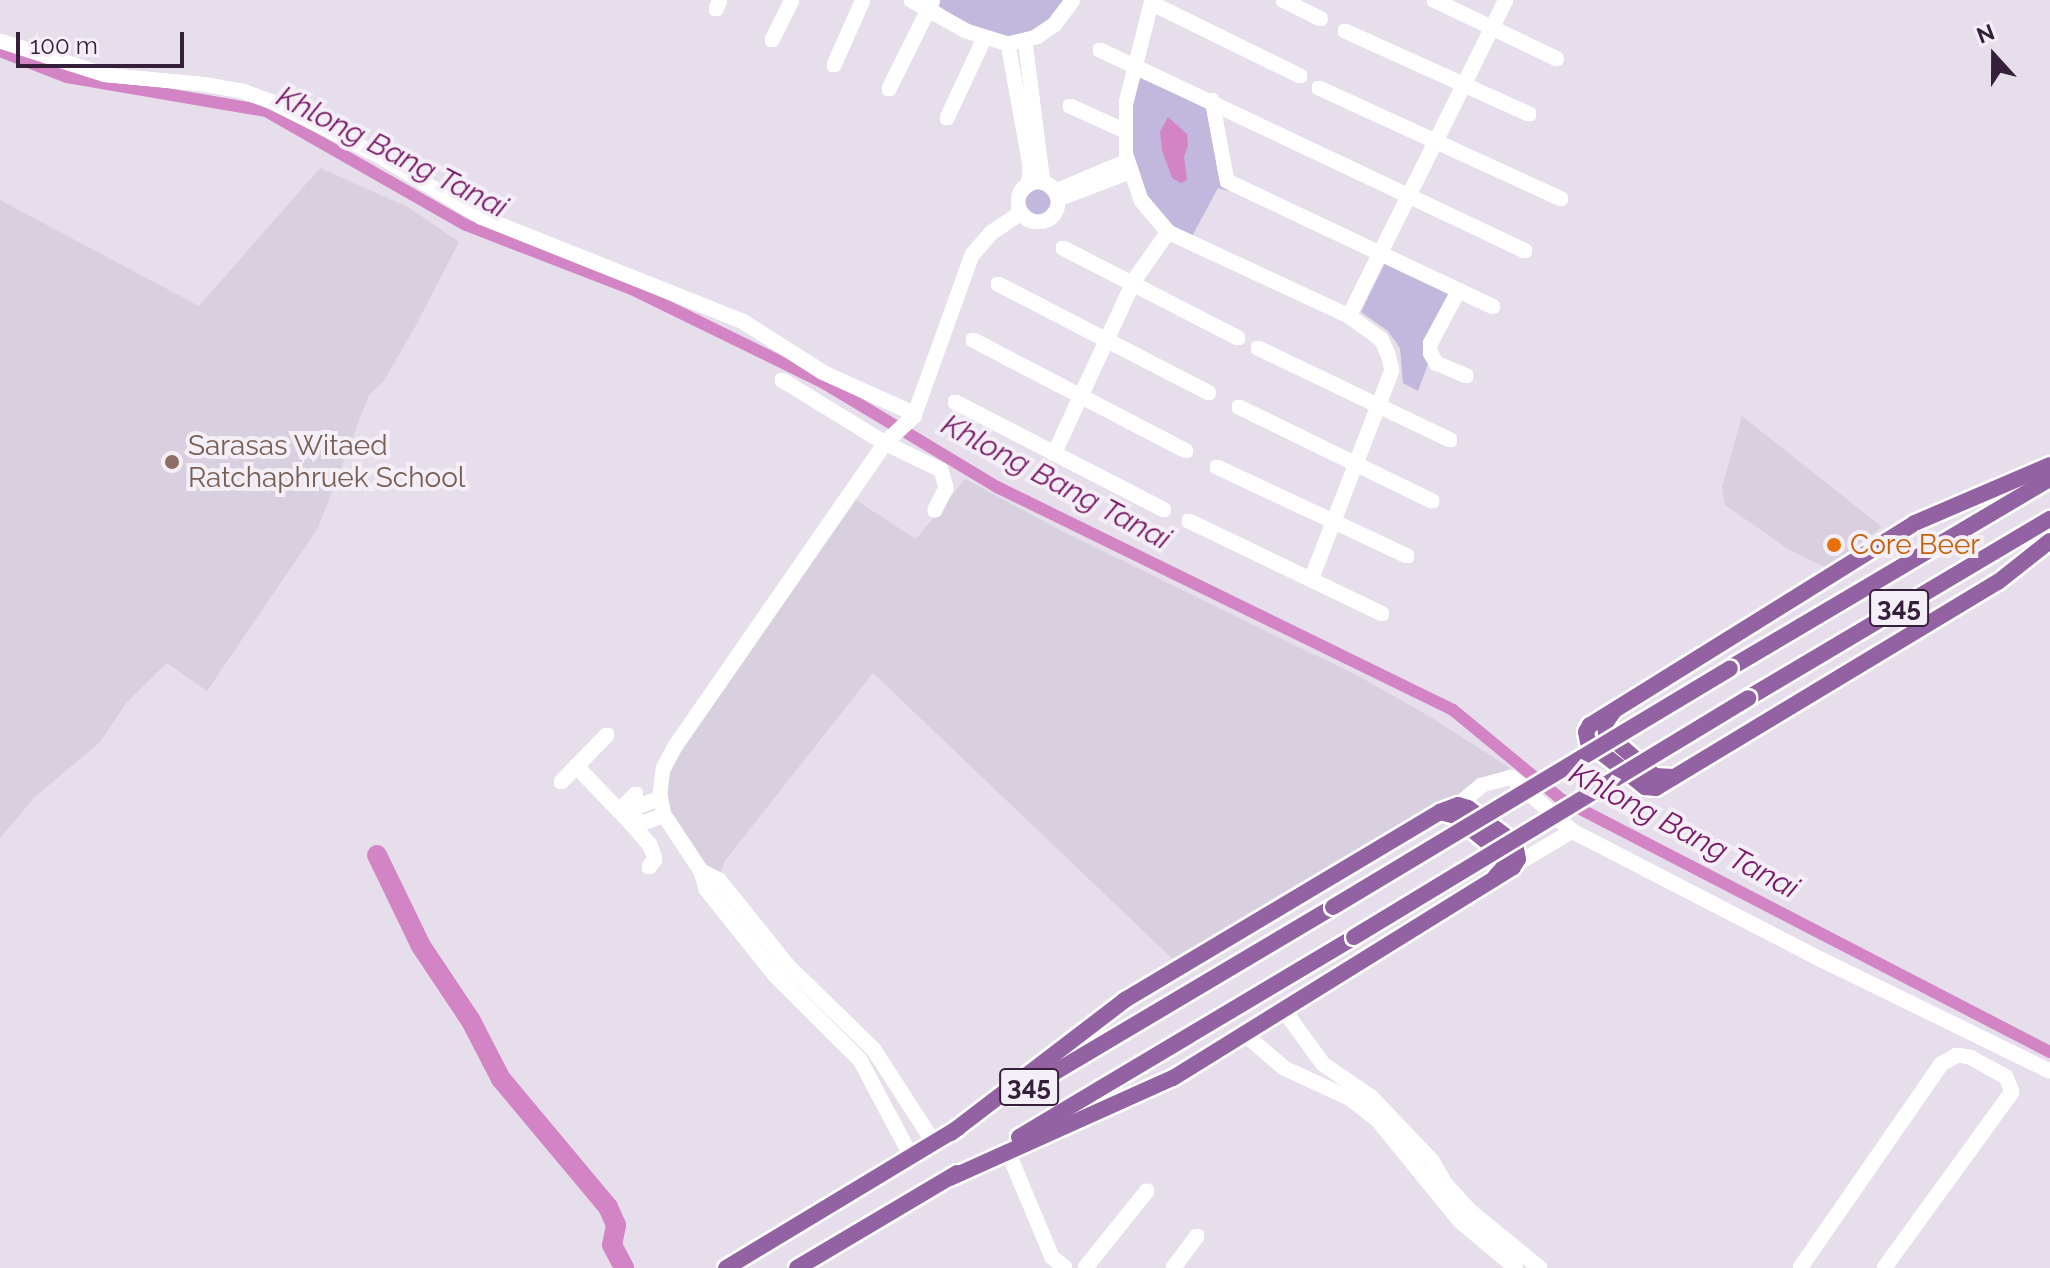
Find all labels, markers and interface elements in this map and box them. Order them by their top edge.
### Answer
scale bar [20,16,188,66]
north arrow [1954,16,2034,96]
text: N [1973,18,1998,49]
text: 100 m [30,31,98,60]
water label: Khlong Bang Tanai [270,78,514,226]
water label: Khlong Bang Tanai [935,406,1177,558]
place label: Sarasas Witaed Ratchaphruek School [188,429,465,495]
marker: Sarasas Witaed Ratchaphruek School [163,453,181,471]
place label: Core Beer [1850,528,1980,562]
marker: Core Beer [1825,536,1843,554]
road number: 345 [1869,586,1929,630]
water label: Khlong Bang Tanai [1563,755,1805,907]
road number: 345 [999,1065,1059,1109]

